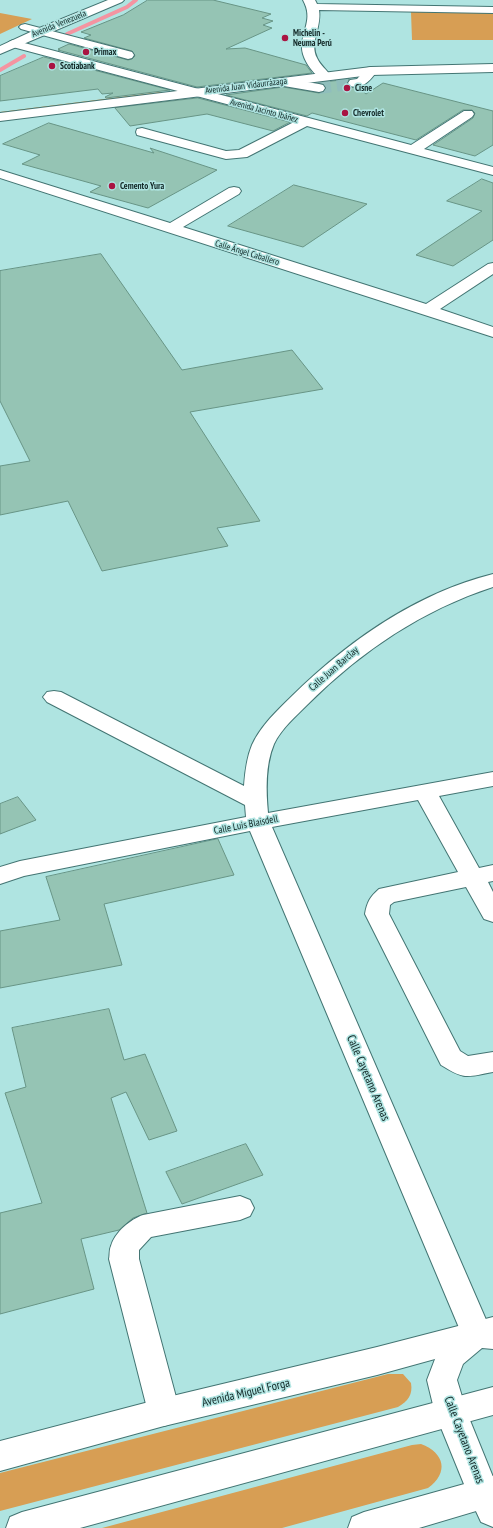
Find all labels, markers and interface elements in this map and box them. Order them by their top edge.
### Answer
street label: Avenida Venezuela [30,8,88,40]
place label: Michelin - Neuma Perú [293,28,332,49]
marker: Michelin - Neuma Perú [280,33,290,43]
marker: Primax [81,47,91,57]
place label: Primax [94,47,116,57]
marker: Scotiabank [47,61,57,71]
place label: Scotiabank [60,61,95,71]
street label: Avenida Juan Vidaurrázaga [204,76,288,96]
marker: Cisne [342,83,352,93]
place label: Cisne [355,83,372,93]
street label: Avenida Jacinto Ibáñez [229,97,299,125]
marker: Chevrolet [340,108,350,118]
place label: Chevrolet [353,108,384,118]
marker: Cemento Yura [107,181,117,191]
place label: Cemento Yura [120,181,164,191]
street label: Calle Ángel Caballero [214,238,280,268]
street label: Calle Juan Barclay [307,644,361,694]
street label: Calle Luis Blaisdell [213,813,279,837]
street label: Calle Cayetano Arenas [343,1033,393,1123]
street label: Avenida Miguel Forga [201,1376,291,1410]
street label: Calle Cayetano Arenas [441,1394,487,1486]

